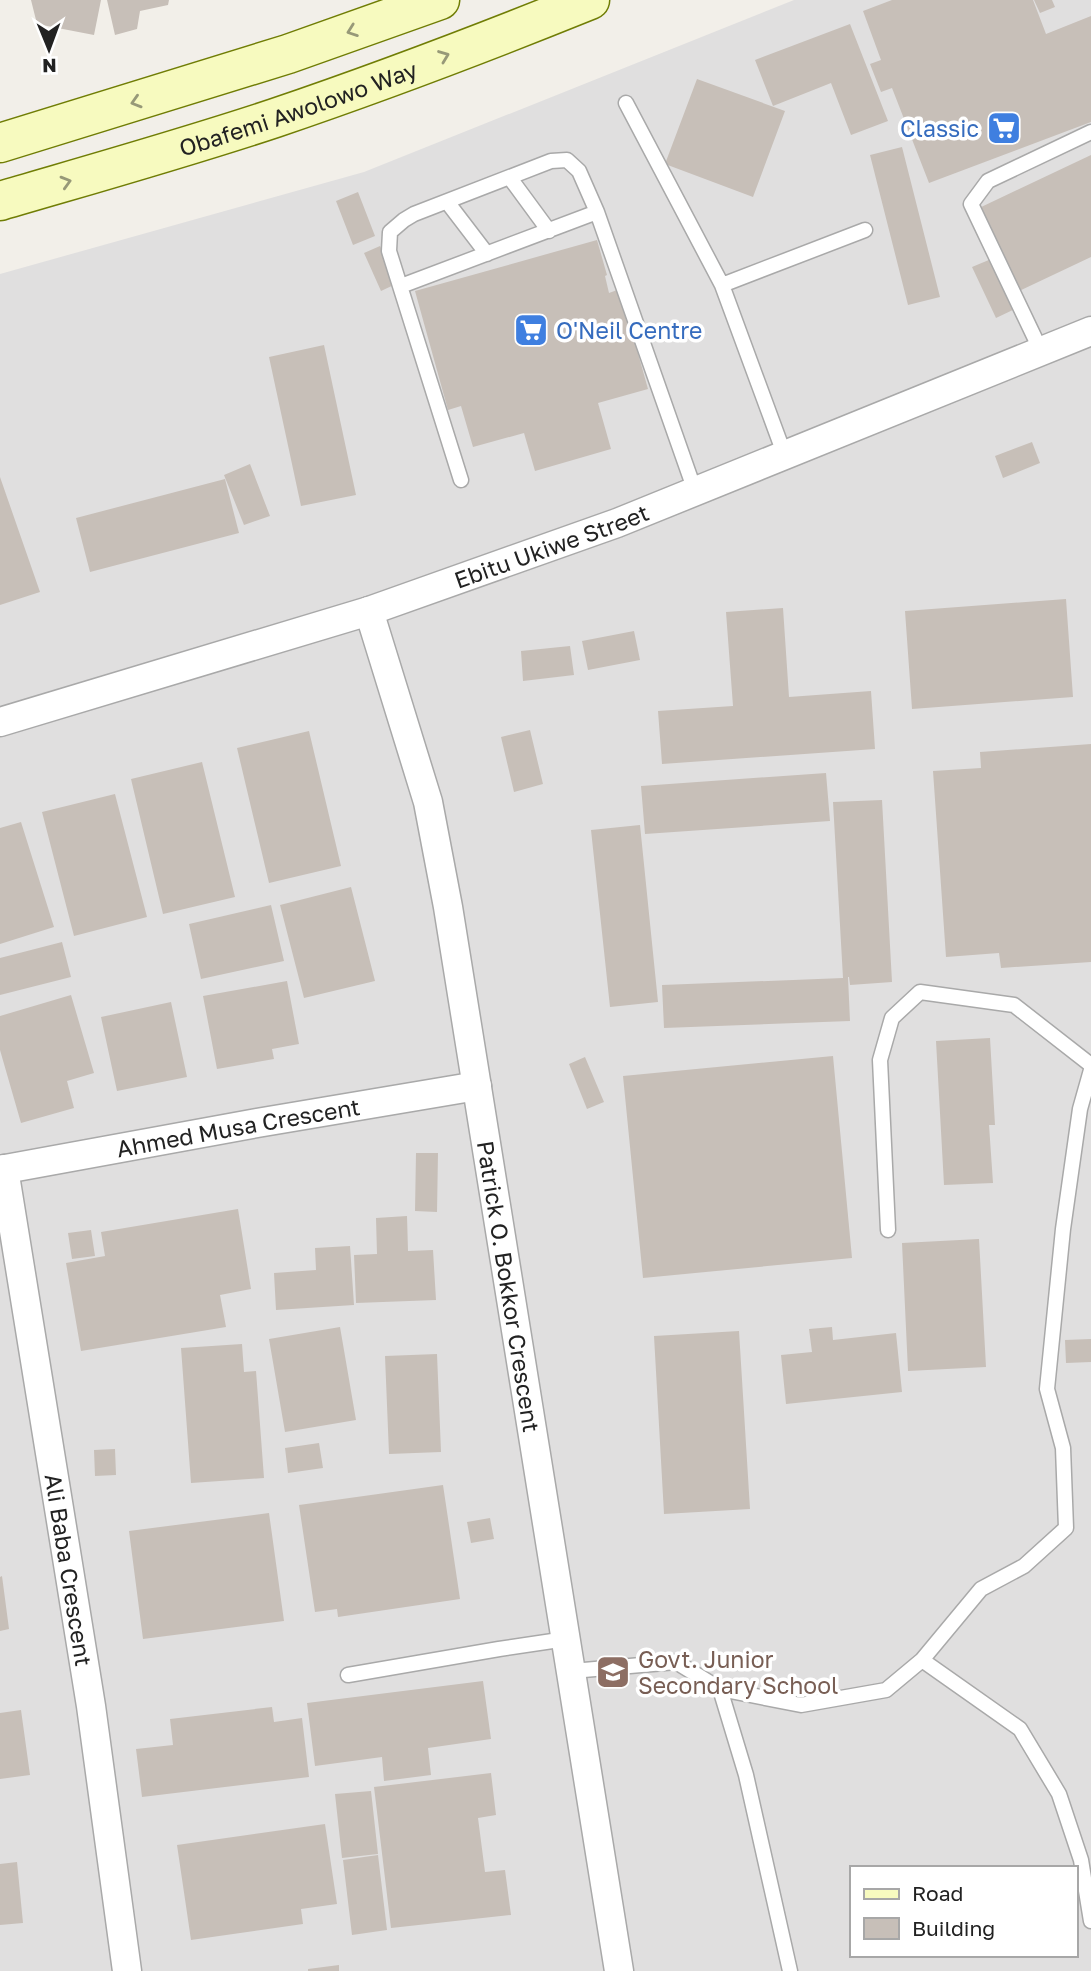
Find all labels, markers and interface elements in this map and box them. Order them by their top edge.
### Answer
north arrow [14,14,84,84]
one-way arrow [347,23,359,37]
one-way arrow [438,51,450,65]
text: N [42,55,57,78]
street label: Obafemi Awolowo Way [175,55,421,162]
one-way arrow [130,94,143,108]
supermarket icon: Classic [985,109,1023,147]
place label: Classic [900,114,979,142]
one-way arrow [59,176,71,190]
supermarket icon: O'Neil Centre [512,311,550,349]
place label: O'Neil Centre [556,316,702,344]
street label: Ebitu Ukiwe Street [450,498,653,594]
street label: Ahmed Musa Crescent [114,1092,362,1162]
street label: Patrick O. Bokkor Crescent [472,1139,546,1434]
street label: Ali Baba Crescent [40,1472,98,1668]
place label: Govt. Junior Secondary School [638,1645,838,1699]
school or university icon: Govt. Junior Secondary School [594,1653,632,1691]
legend [850,1866,1077,1957]
text: Road [912,1880,963,1906]
text: Building [912,1915,995,1941]

